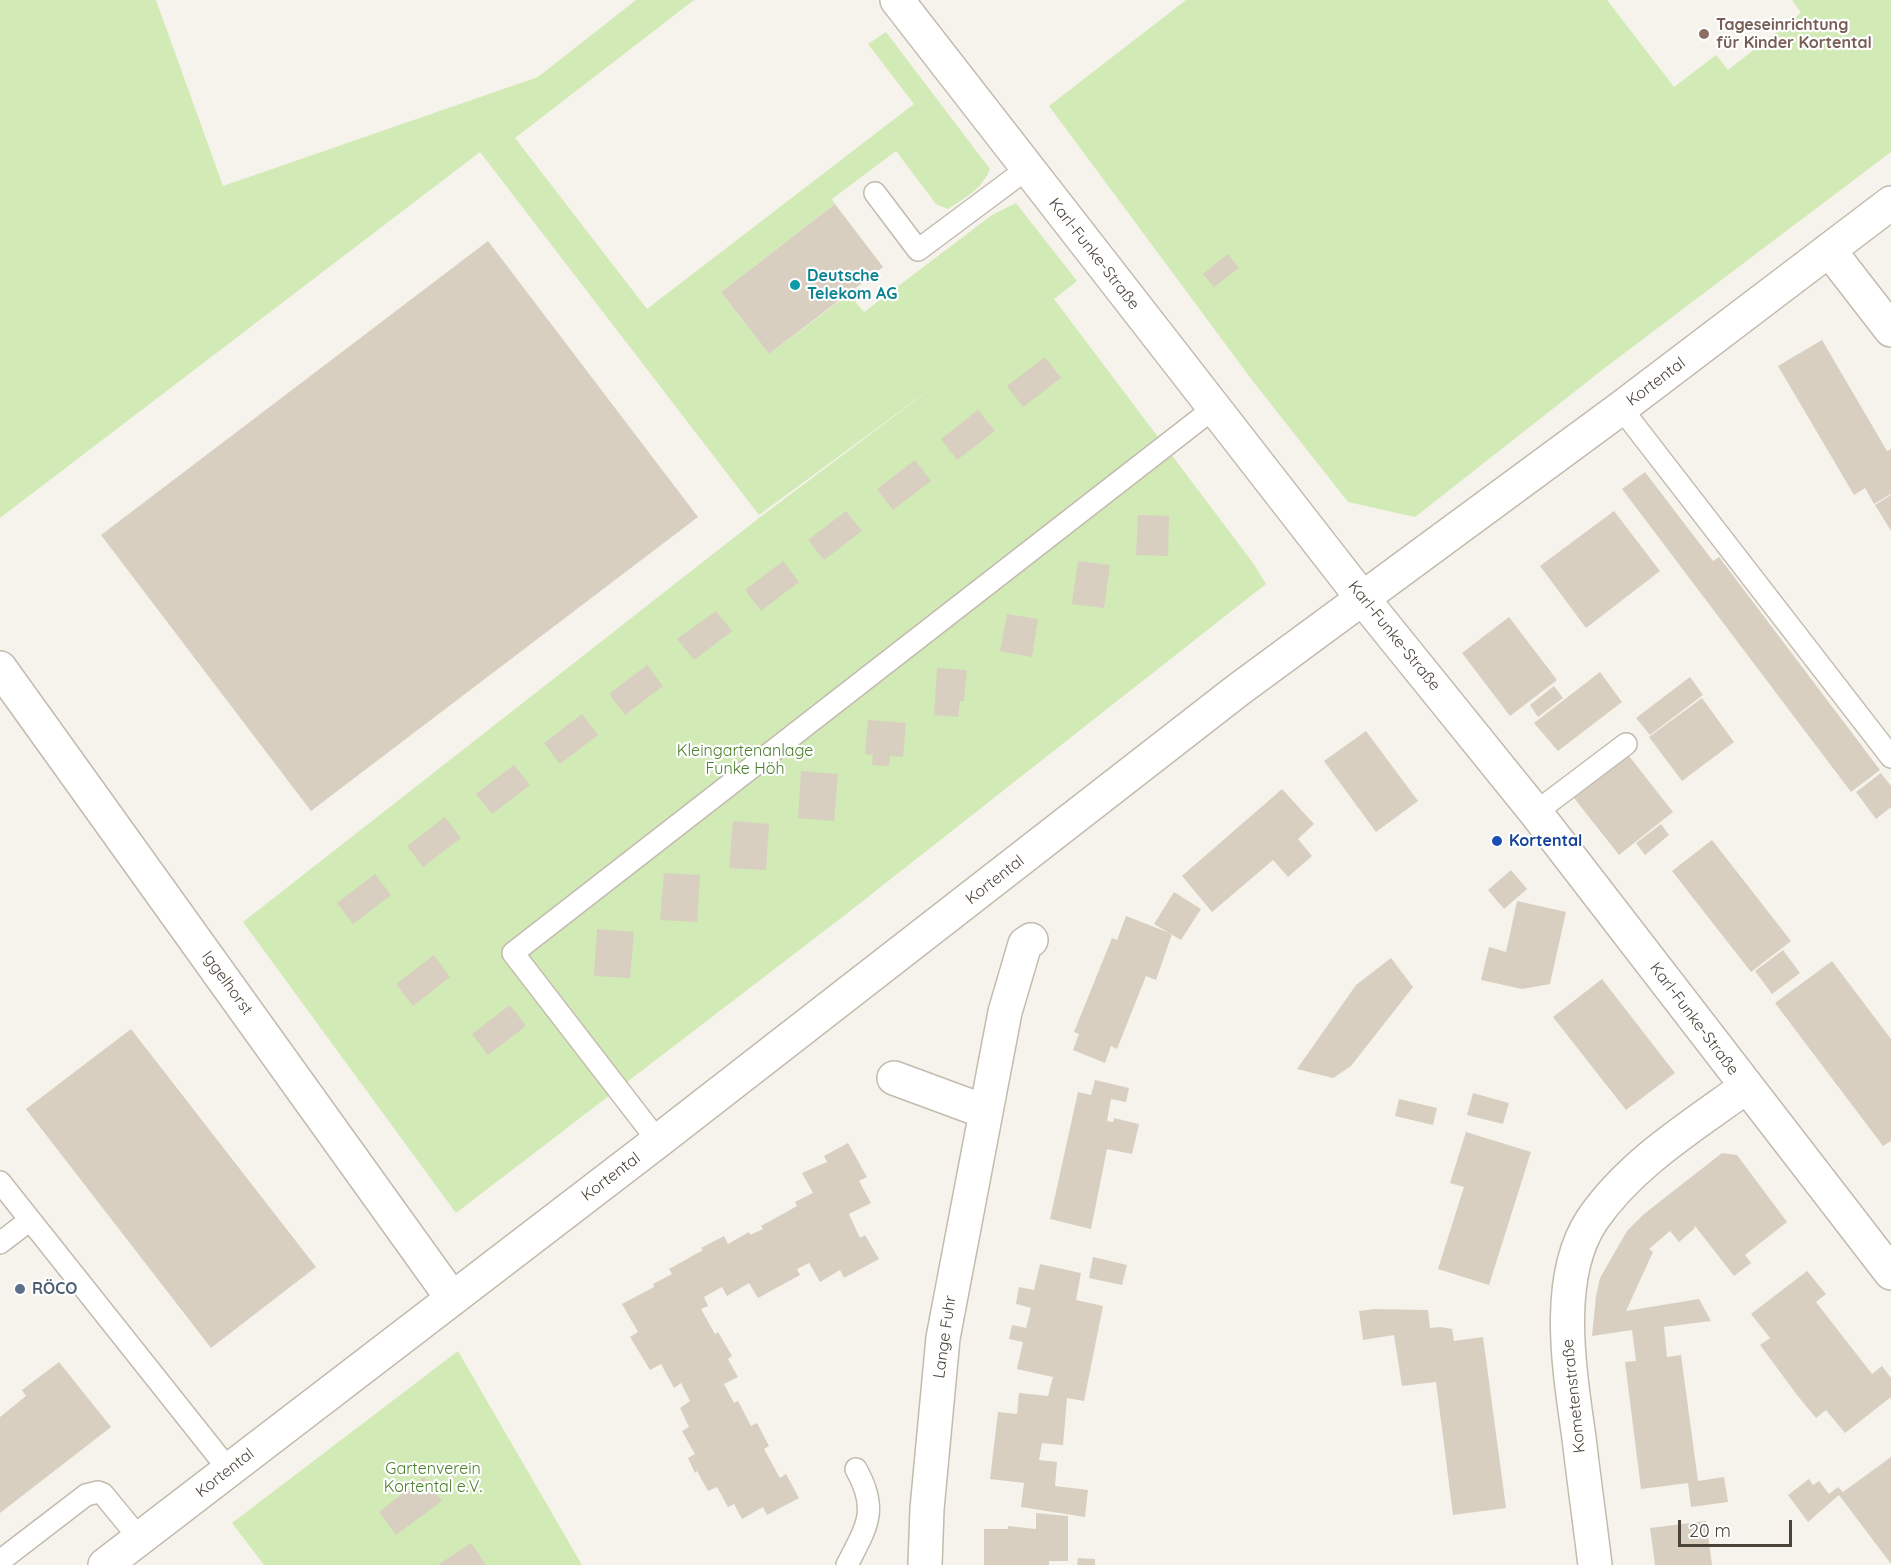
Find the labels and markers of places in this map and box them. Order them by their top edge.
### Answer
place label: Tageseinrichtung für Kinder Kortental [1716,15,1872,53]
marker: Tageseinrichtung für Kinder Kortental [1697,27,1711,41]
place label: Deutsche Telekom AG [807,266,897,304]
marker: Deutsche Telekom AG [788,278,802,292]
place label: Kortental [1509,831,1582,851]
marker: Kortental [1490,834,1504,848]
place label: RÖCO [32,1279,77,1299]
marker: RÖCO [13,1282,27,1296]

